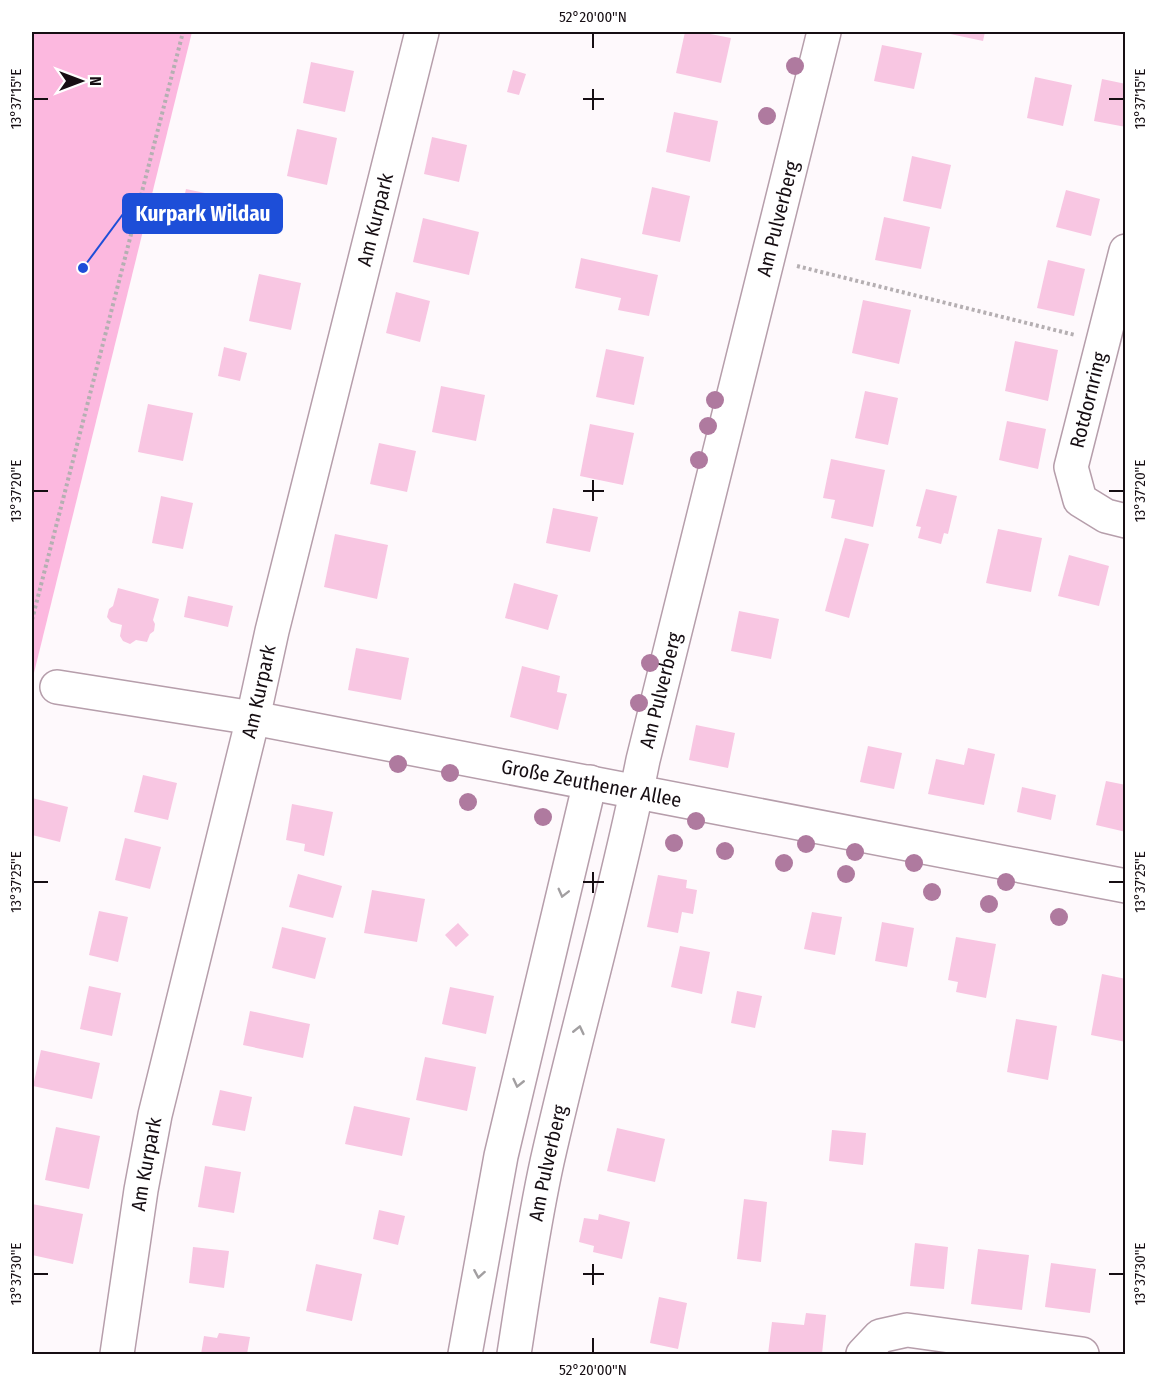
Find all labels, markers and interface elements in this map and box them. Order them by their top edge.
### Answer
text: 52°20'00"N [559,8,627,26]
north arrow [51,51,111,111]
text: 13°37'15"E [7,69,25,129]
text: 13°37'15"E [1131,69,1149,129]
text: N [86,76,105,86]
street label: Am Pulverberg [752,158,804,279]
street label: Am Kurpark [352,170,398,269]
callout: Kurpark Wildau [123,194,282,233]
text: Kurpark Wildau [136,201,271,227]
street label: Rotdornring [1064,349,1112,450]
text: 13°37'20"E [7,460,25,522]
text: 13°37'20"E [1131,460,1149,522]
street label: Am Pulverberg [634,629,686,751]
street label: Am Kurpark [236,642,281,741]
street label: Große Zeuthener Allee [499,754,683,812]
text: 13°37'25"E [7,851,25,913]
text: 13°37'25"E [1131,851,1149,913]
one-way arrow [558,888,571,898]
one-way arrow [571,1025,584,1035]
one-way arrow [512,1078,525,1088]
street label: Am Pulverberg [524,1102,572,1223]
street label: Am Kurpark [126,1115,166,1213]
text: 13°37'30"E [7,1243,25,1305]
text: 13°37'30"E [1131,1243,1149,1305]
one-way arrow [473,1269,486,1279]
text: 52°20'00"N [559,1361,627,1379]

